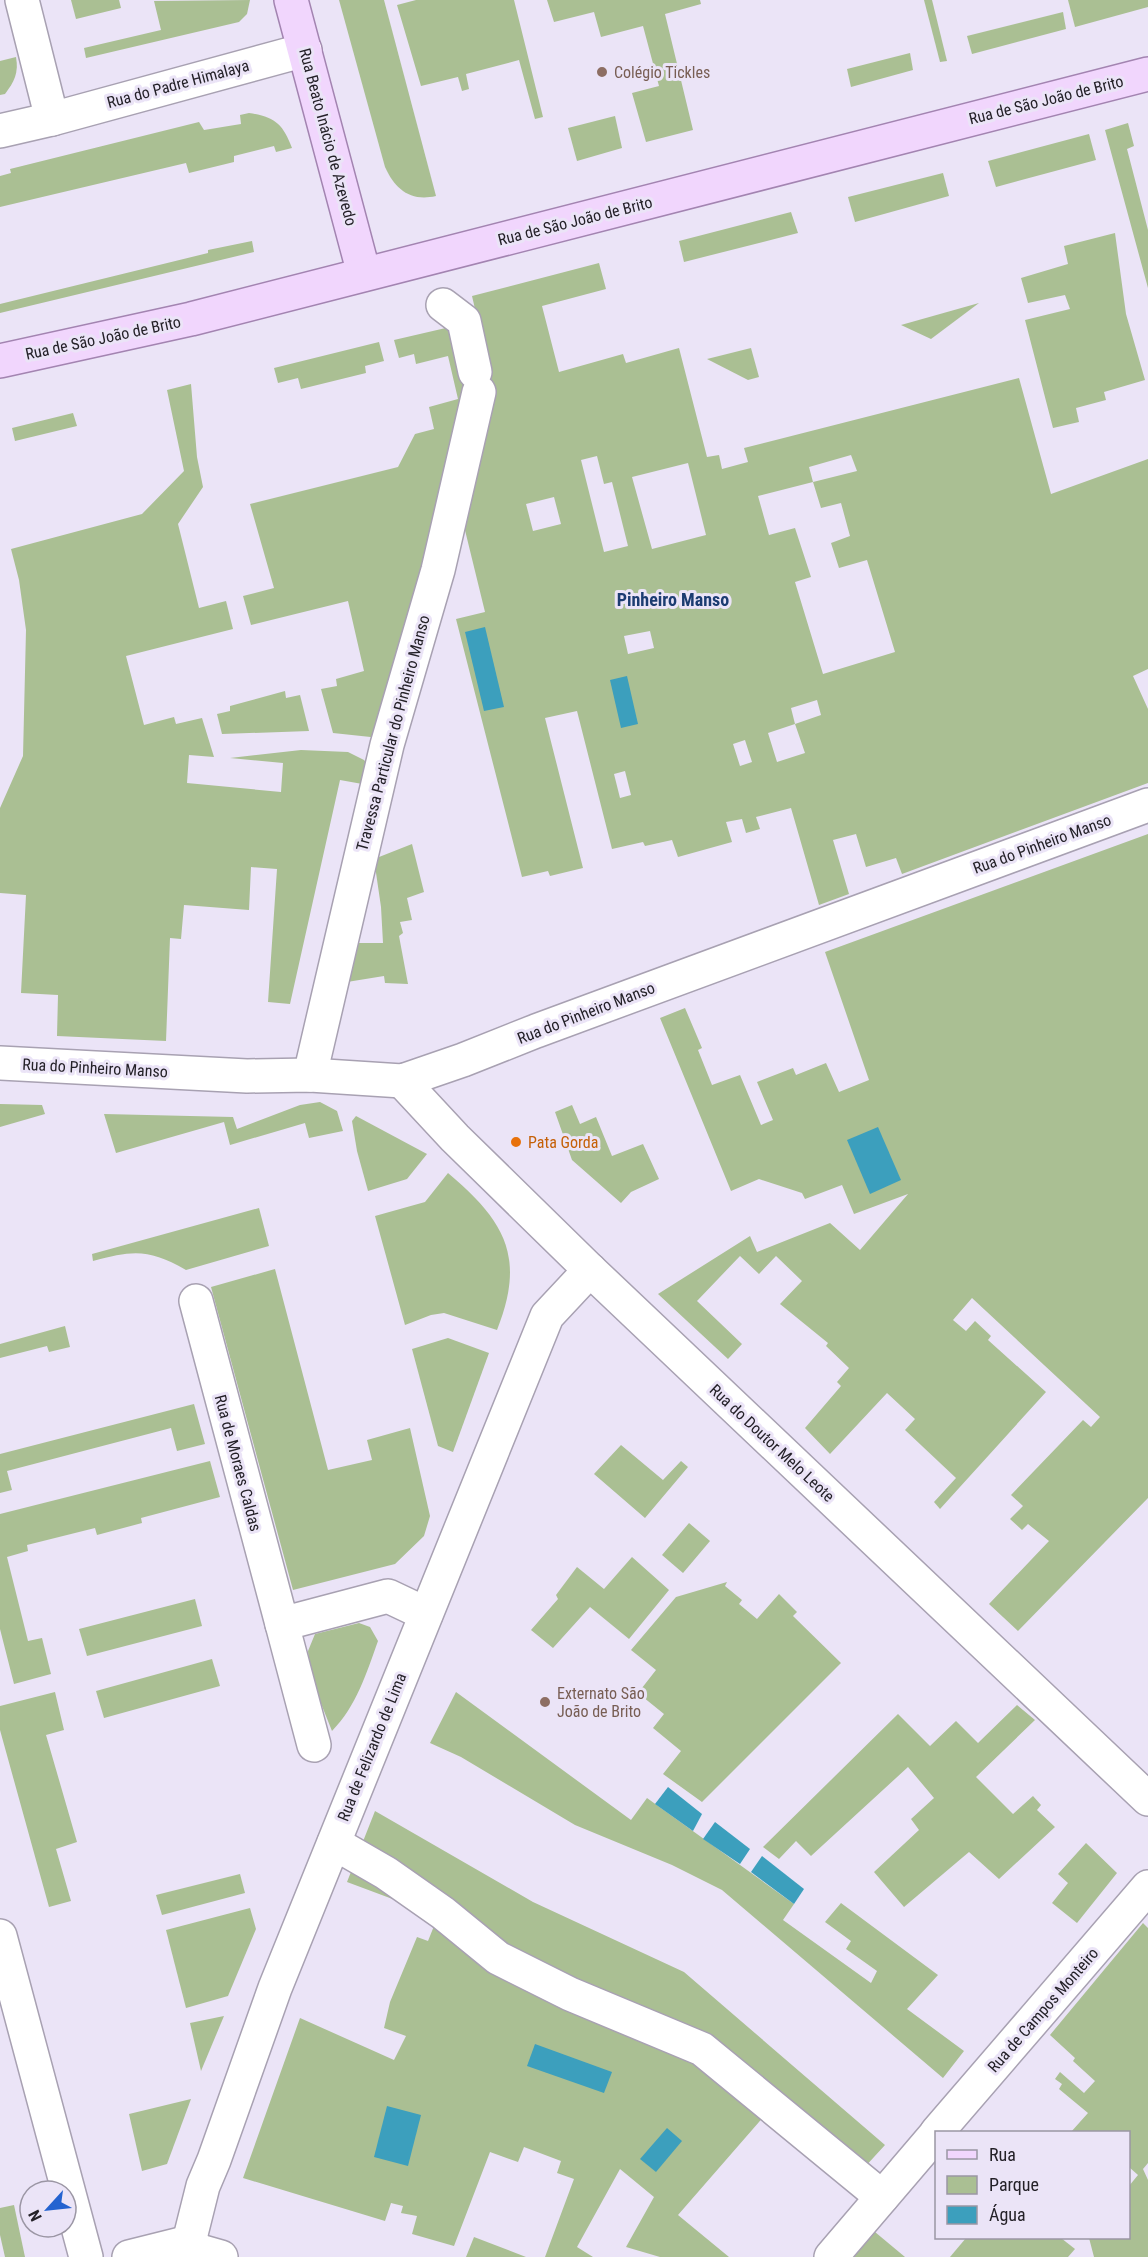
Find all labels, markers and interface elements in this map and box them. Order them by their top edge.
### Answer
street label: Rua Beato Inácio de Azevedo [295,46,361,228]
street label: Rua do Padre Himalaya [105,56,251,112]
place label: Colégio Tickles [614,63,710,82]
marker: Colégio Tickles [595,65,609,79]
street label: Rua de São João de Brito [967,72,1125,128]
street label: Rua de São João de Brito [496,193,654,249]
street label: Rua de São João de Brito [24,312,182,364]
district label: Pinheiro Manso [617,589,729,610]
street label: Travessa Particular do Pinheiro Manso [352,613,434,853]
street label: Rua do Pinheiro Manso [970,810,1114,878]
street label: Rua do Pinheiro Manso [515,978,657,1048]
street label: Rua do Pinheiro Manso [22,1055,168,1081]
place label: Pata Gorda [528,1133,598,1152]
marker: Pata Gorda [509,1135,523,1149]
street label: Rua do Doutor Melo Leote [706,1380,838,1506]
street label: Rua de Moraes Caldas [211,1393,265,1533]
street label: Rua de Felizardo de Lima [334,1670,410,1824]
place label: Externato São João de Brito [557,1684,645,1721]
marker: Externato São João de Brito [538,1695,552,1709]
street label: Rua de Campos Monteiro [984,1944,1102,2076]
legend [935,2131,1130,2239]
text: Rua [989,2144,1016,2165]
text: Parque [989,2174,1039,2195]
north arrow [18,2179,78,2239]
text: Água [989,2204,1026,2225]
text: N [24,2207,46,2224]

